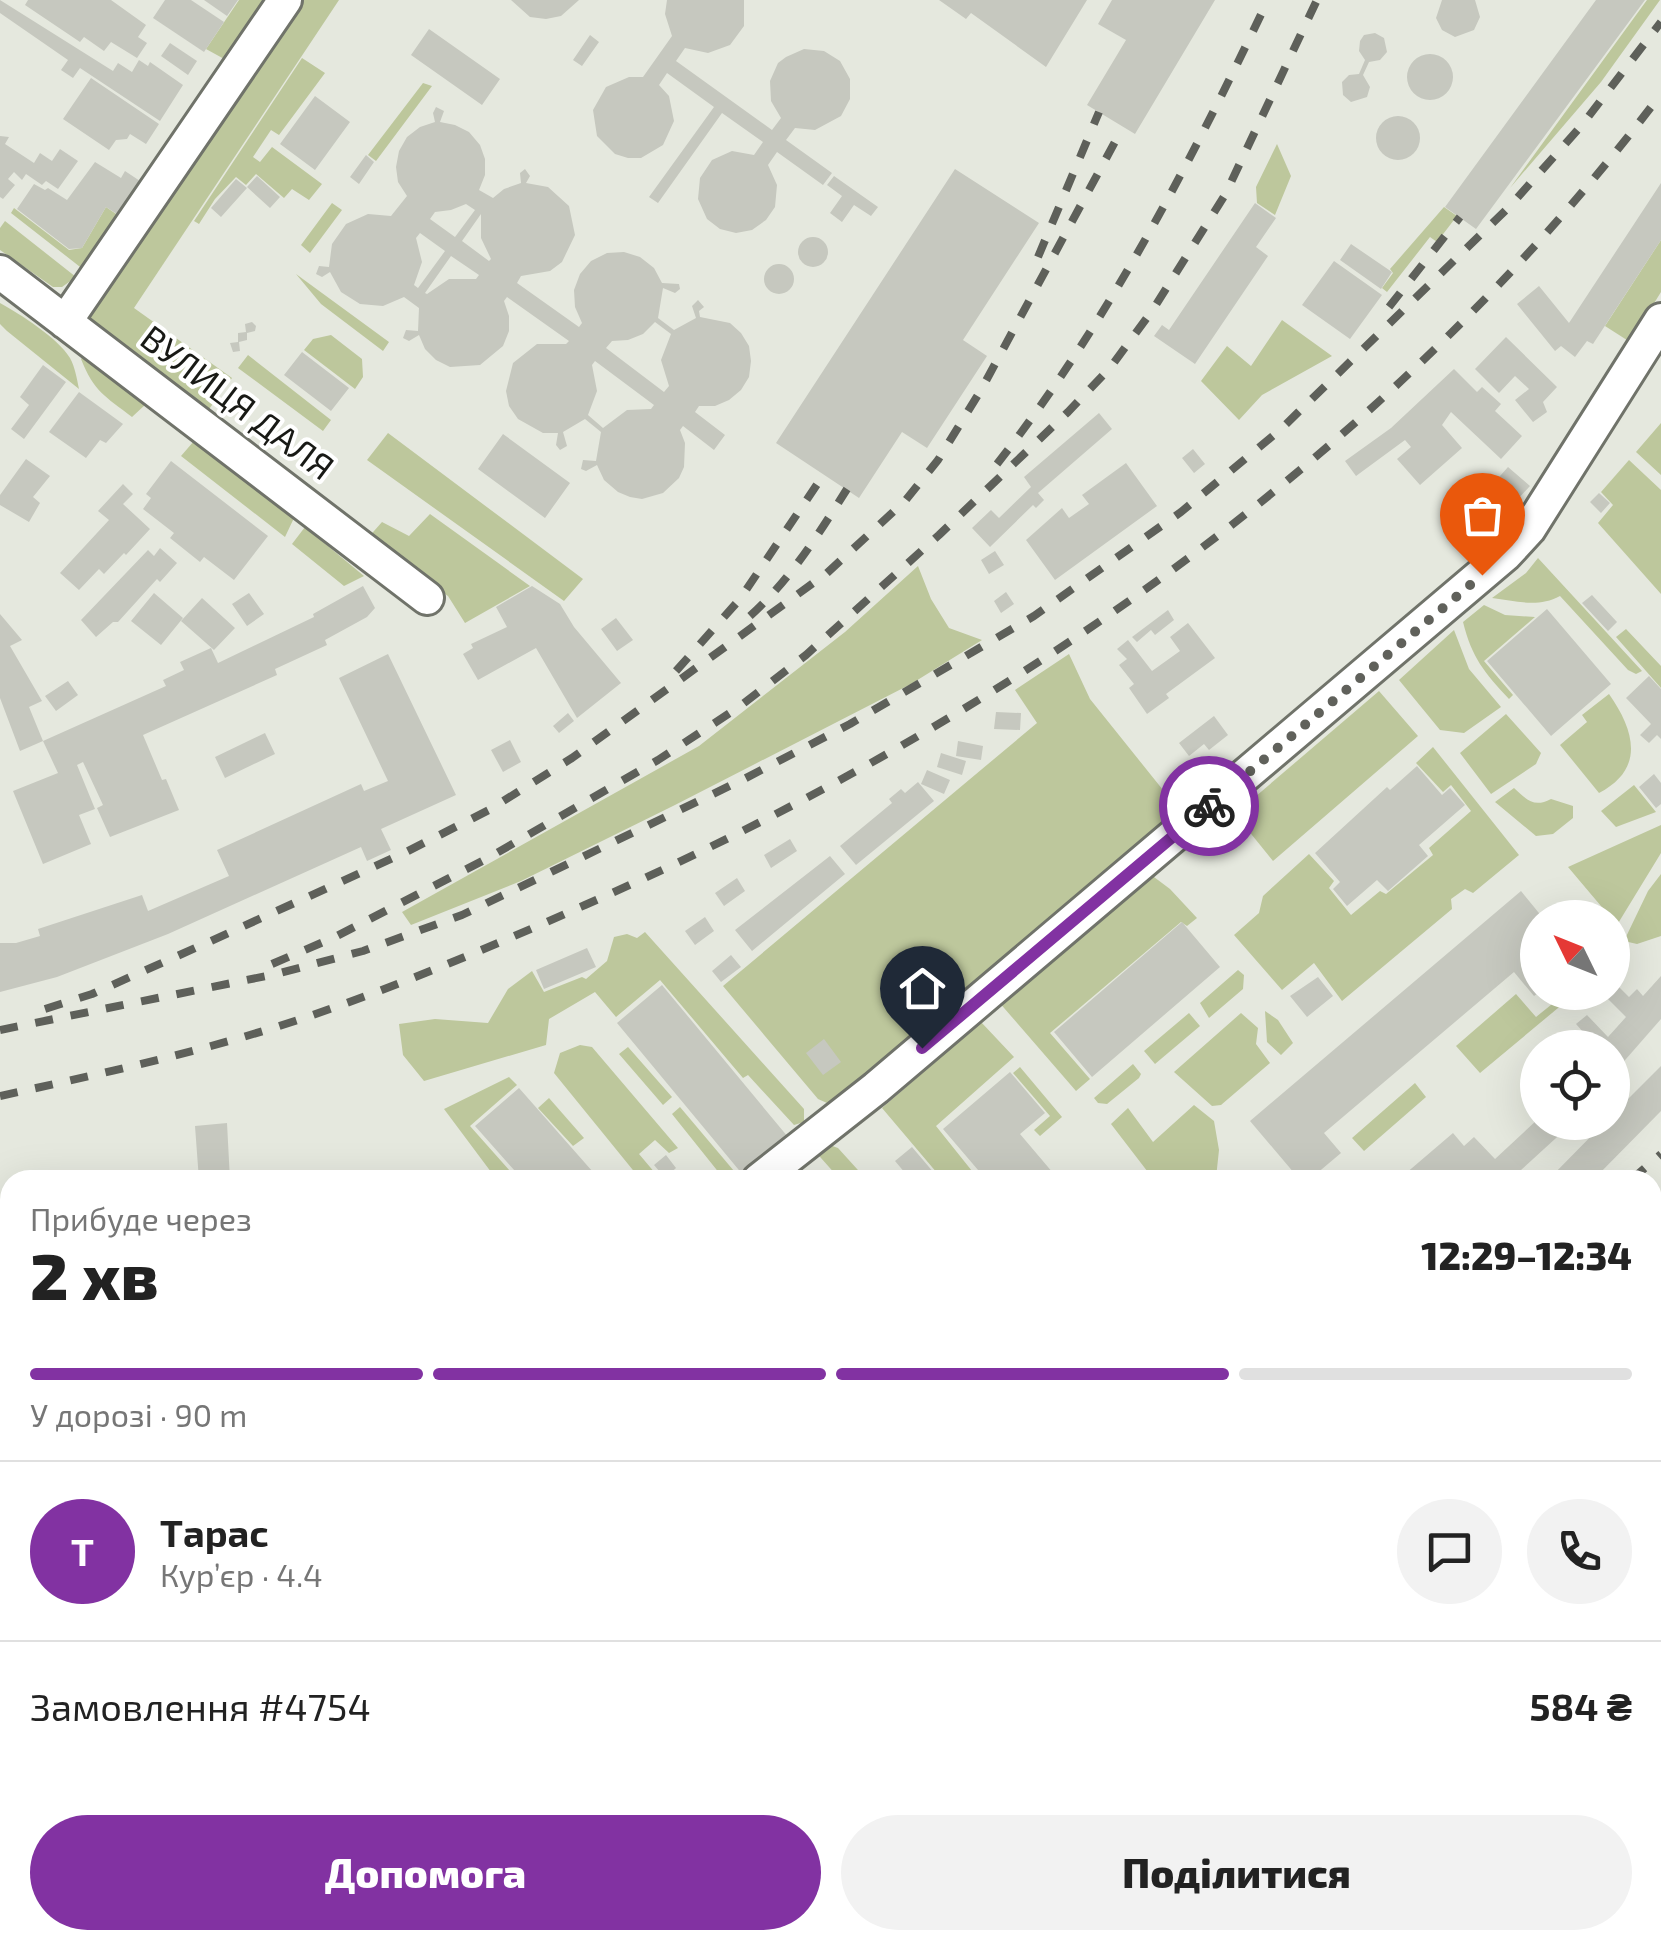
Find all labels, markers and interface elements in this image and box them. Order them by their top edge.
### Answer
street label: ВУЛИЦЯ ДАЛЯ [134,315,343,488]
pin [1440,473,1525,576]
icon: bag [1455,488,1510,543]
courier [1159,756,1259,856]
icon: bike [1182,779,1237,834]
north arrow [1520,900,1630,1010]
map controls [1520,900,1630,1140]
pin [880,946,965,1049]
icon: home [895,961,950,1016]
button: locate [1520,1030,1630,1140]
text: Прибуде через [30,1199,252,1237]
text: 12:29–12:34 [1421,1232,1632,1278]
text: 2 хв [30,1235,159,1313]
text: У дорозі · 90 m [30,1395,247,1433]
button: chat [1397,1499,1502,1604]
button: phone [1527,1499,1632,1604]
text: Тарас [160,1509,269,1555]
text: Т [71,1528,94,1574]
text: Кур’єр · 4.4 [160,1555,323,1593]
text: Замовлення #4754 [30,1683,371,1729]
text: 584 ₴ [1530,1683,1632,1729]
button: Допомога [30,1815,821,1930]
button: Поділитися [841,1815,1632,1930]

